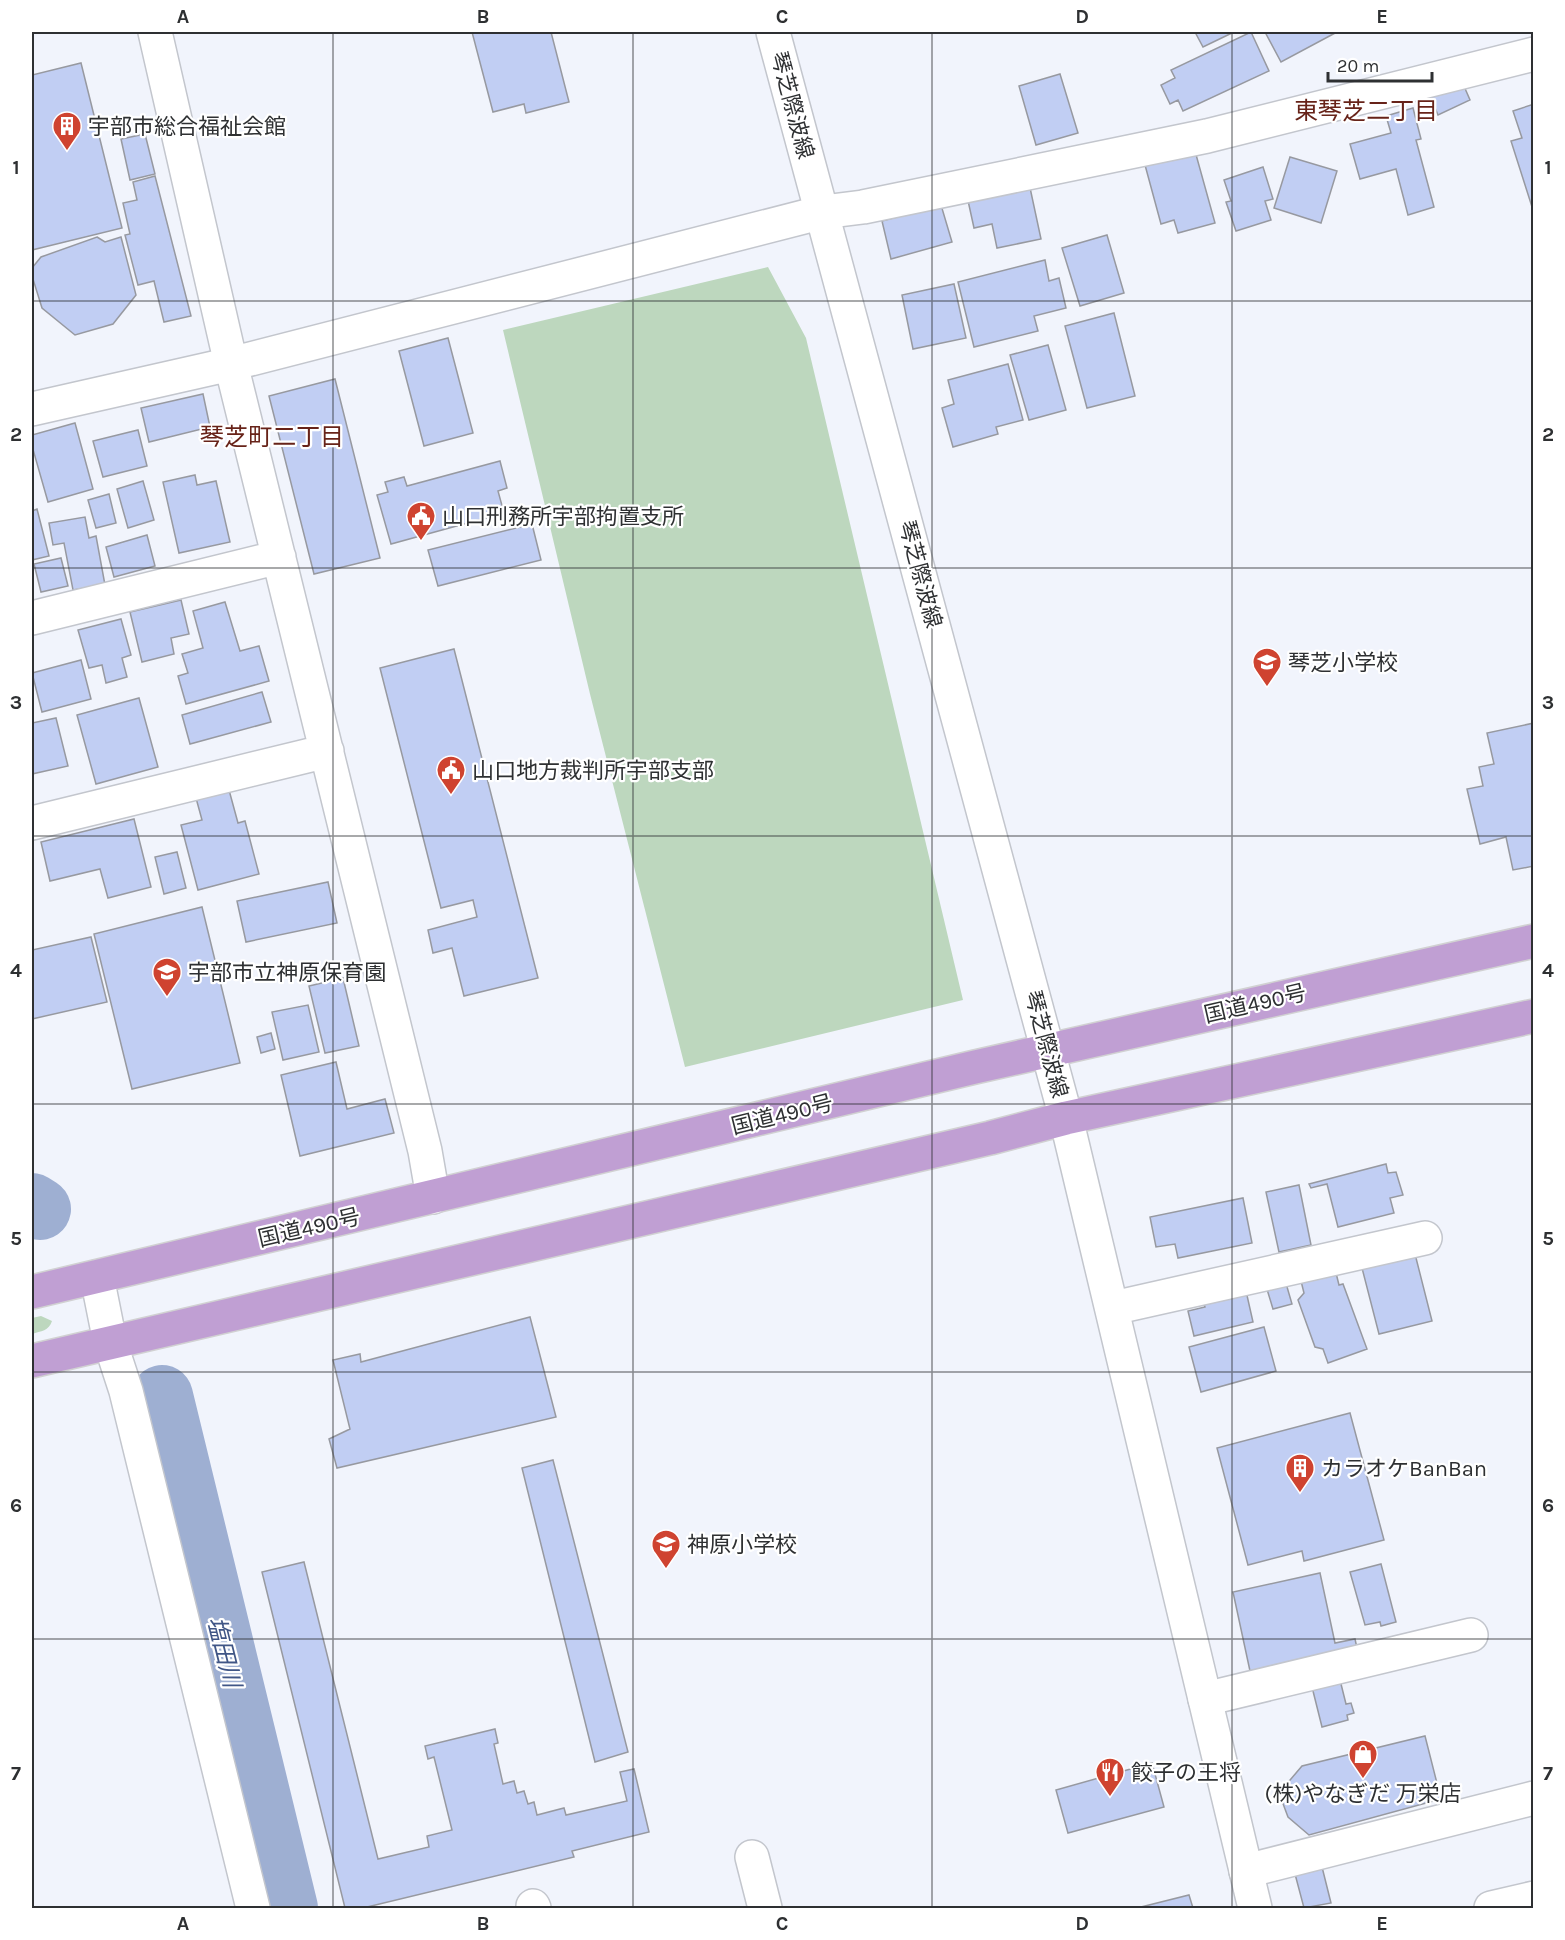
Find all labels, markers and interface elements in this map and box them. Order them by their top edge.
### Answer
text: A [177,5,190,28]
text: B [477,5,489,28]
text: C [776,5,788,28]
text: D [1075,5,1089,28]
text: E [1376,5,1388,28]
scale bar [1328,45,1432,83]
street label: 琴芝際波線 [765,49,819,162]
text: 20 m [1337,55,1379,77]
district label: 東琴芝二丁目 [1294,97,1438,125]
building icon: 宇部市総合福祉会館 [51,110,83,152]
place label: 宇部市総合福祉会館 [88,114,286,140]
text: 1 [12,156,20,179]
text: 1 [1544,156,1552,179]
text: 2 [10,423,22,446]
district label: 琴芝町二丁目 [200,423,344,451]
text: 2 [1542,423,1554,446]
public building icon: 山口刑務所宇部拘置支所 [405,500,437,542]
place label: 山口刑務所宇部拘置支所 [442,504,684,530]
street label: 琴芝際波線 [893,518,947,631]
school or university icon: 琴芝小学校 [1251,646,1283,688]
place label: 琴芝小学校 [1288,650,1398,676]
text: 3 [10,691,22,714]
text: 3 [1542,691,1554,714]
public building icon: 山口地方裁判所宇部支部 [435,754,467,796]
place label: 山口地方裁判所宇部支部 [472,758,714,784]
school or university icon: 宇部市立神原保育園 [151,956,183,998]
text: 4 [10,959,22,982]
text: 4 [1542,959,1554,982]
place label: 宇部市立神原保育園 [188,960,386,986]
street label: 国道490号 [1202,980,1309,1028]
street label: 琴芝際波線 [1019,988,1073,1101]
street label: 国道490号 [729,1090,836,1140]
street label: 国道490号 [256,1204,363,1252]
text: 5 [10,1227,22,1250]
text: 5 [1542,1227,1554,1250]
building icon: カラオケBanBan [1284,1452,1316,1494]
place label: カラオケBanBan [1321,1456,1487,1482]
text: 6 [10,1494,22,1517]
text: 6 [1542,1494,1554,1517]
school or university icon: 神原小学校 [650,1528,682,1570]
place label: 神原小学校 [687,1532,797,1558]
water label: 塩田川 [202,1614,247,1693]
shop icon: (株)やなぎだ 万栄店 [1347,1738,1379,1780]
restaurant icon: 餃子の王将 [1094,1756,1126,1798]
place label: 餃子の王将 [1131,1760,1241,1786]
text: 7 [11,1762,21,1785]
text: 7 [1543,1762,1553,1785]
place label: (株)やなぎだ 万栄店 [1265,1781,1461,1807]
text: A [177,1912,190,1935]
text: B [477,1912,489,1935]
text: C [776,1912,788,1935]
text: D [1075,1912,1089,1935]
text: E [1376,1912,1388,1935]

